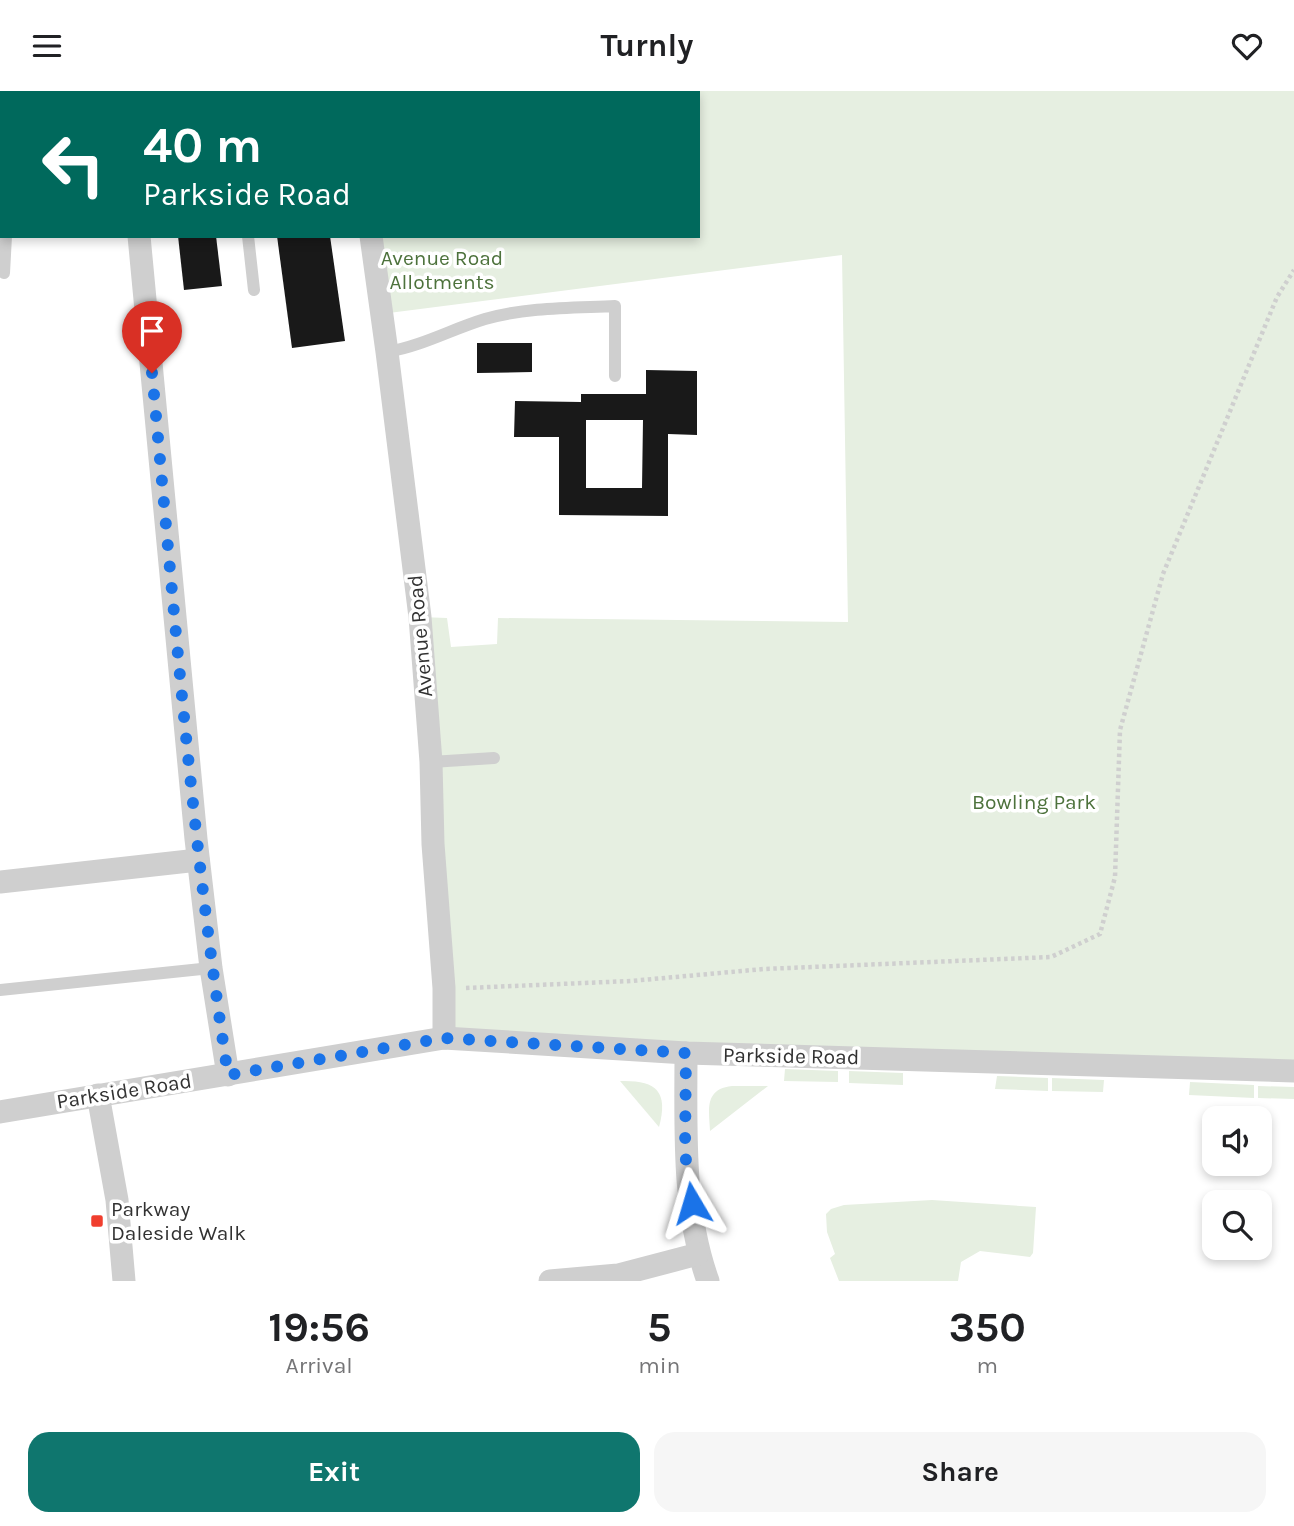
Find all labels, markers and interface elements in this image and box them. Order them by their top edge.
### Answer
icon: menu [28,27,66,65]
text: Turnly [601,27,693,64]
icon: heart [1228,27,1266,65]
text: 40 m [143,117,262,174]
icon: left [28,119,119,210]
text: Parkside Road [143,176,351,213]
park label: Avenue Road Allotments [381,246,503,294]
pin [122,301,182,373]
icon: arrive [133,312,171,350]
street label: Avenue Road [403,574,437,698]
park label: Bowling Park [972,790,1096,814]
street label: Parkside Road [723,1043,859,1069]
street label: Parkside Road [55,1068,193,1114]
map controls [1202,1106,1272,1260]
button: sound [1202,1106,1272,1176]
position arrow [655,1166,729,1240]
button: search [1202,1190,1272,1260]
place label: Parkway Daleside Walk [111,1197,246,1245]
marker: Parkway Daleside Walk [89,1213,105,1229]
text: 19:56 [268,1302,370,1352]
text: 5 [647,1302,672,1352]
text: 350 [949,1302,1026,1352]
text: Arrival [285,1352,353,1379]
text: min [638,1352,680,1379]
text: m [976,1352,998,1379]
button: Exit [28,1432,640,1512]
button: Share [654,1432,1266,1512]

